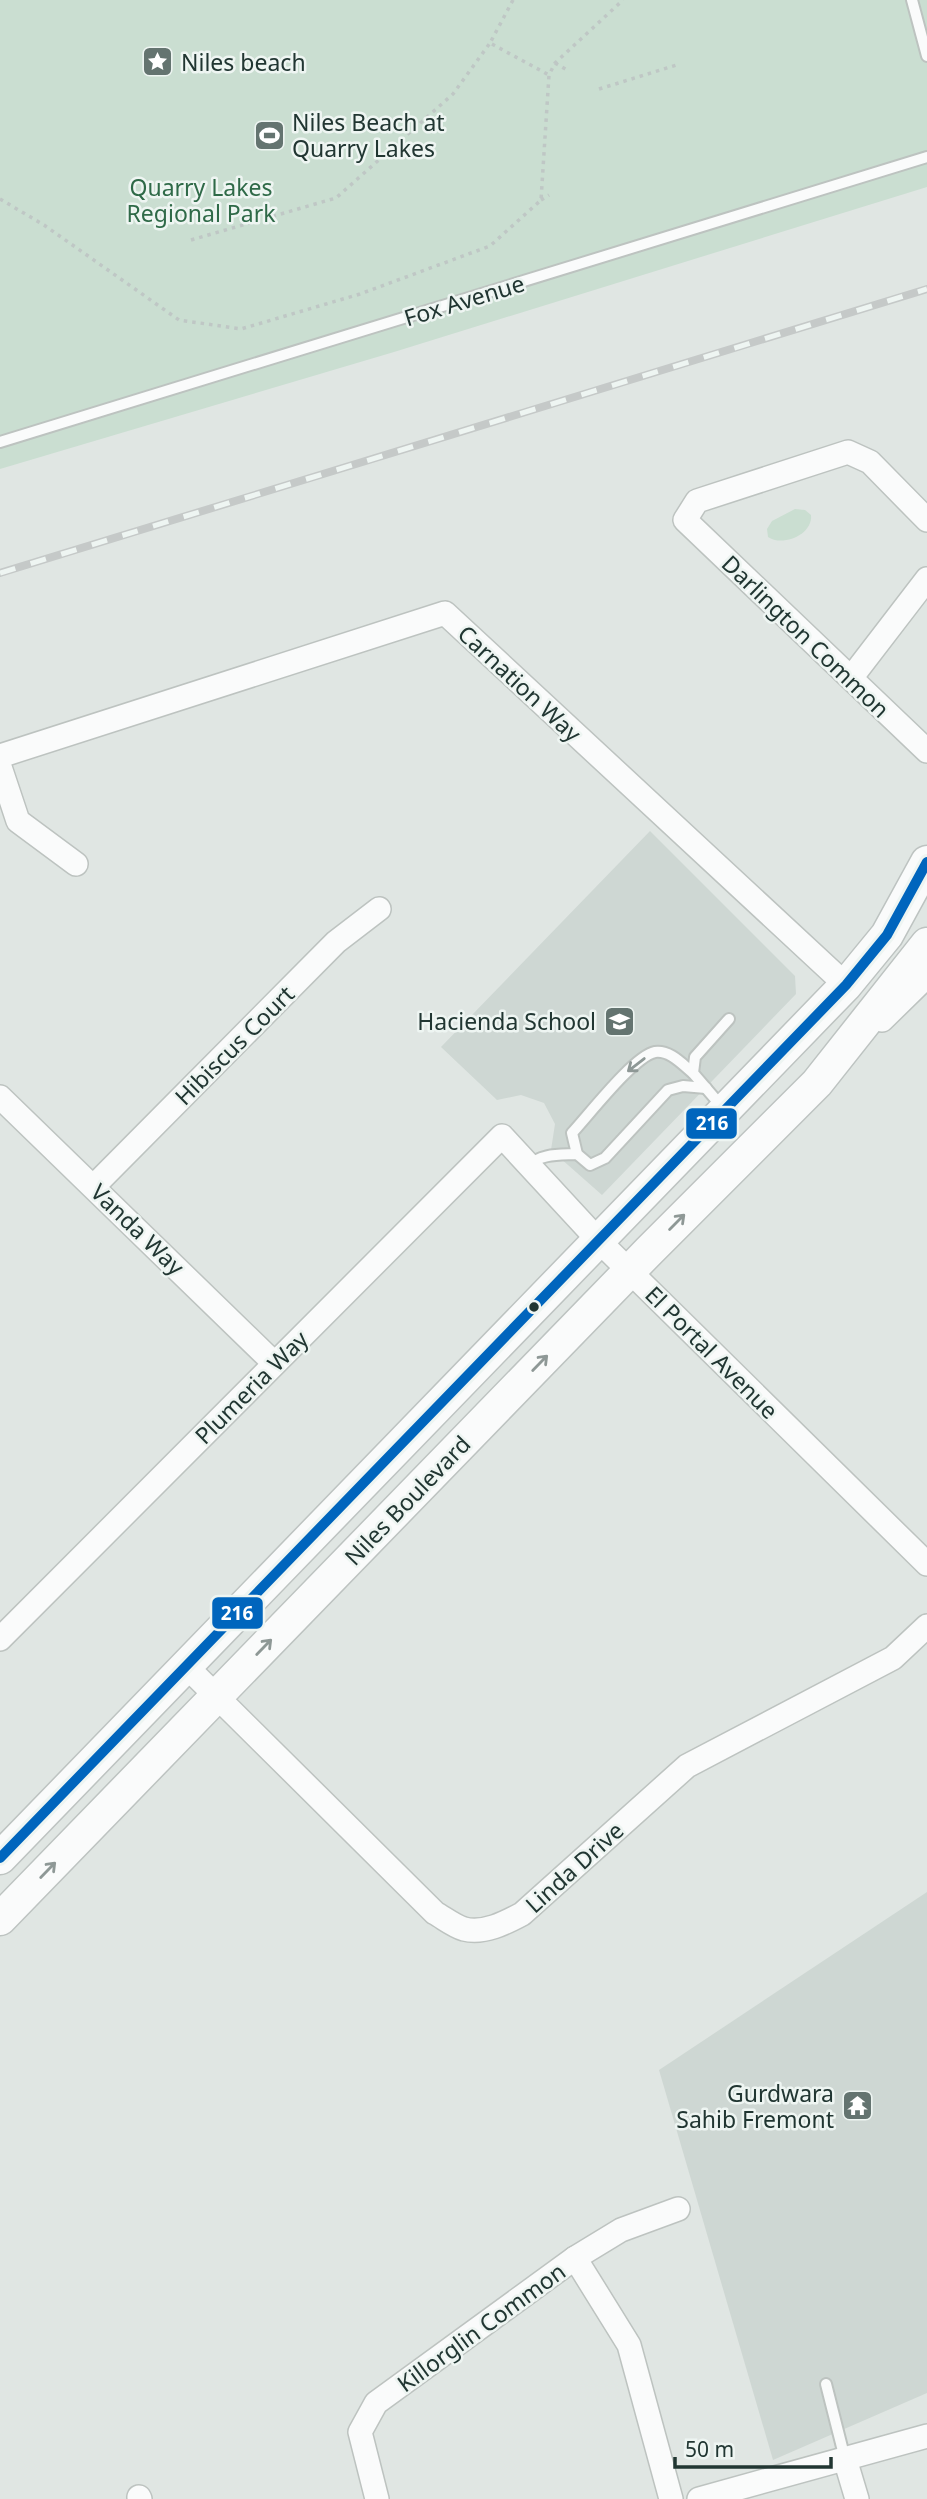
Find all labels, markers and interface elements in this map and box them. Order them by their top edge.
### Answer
place icon: Niles beach [141,45,175,79]
place label: Niles beach [181,46,306,78]
place label: Niles Beach at Quarry Lakes [292,106,445,164]
sports icon: Niles Beach at Quarry Lakes [252,118,286,152]
park label: Quarry Lakes Regional Park [127,171,276,229]
street label: Fox Avenue [400,267,528,333]
street label: Darlington Common [715,548,897,724]
street label: Carnation Way [451,617,589,749]
street label: Hibiscus Court [167,978,301,1112]
school or university icon: Hacienda School [602,1004,636,1038]
place label: Hacienda School [417,1005,596,1037]
one-way arrow [627,1058,645,1073]
line badge: 216 [685,1107,738,1140]
text: 216 [696,1110,728,1136]
street label: Vanda Way [84,1176,192,1282]
one-way arrow [669,1214,686,1231]
street label: El Portal Avenue [638,1278,786,1426]
unlabelled marker [527,1300,541,1314]
street label: Plumeria Way [187,1323,315,1451]
one-way arrow [532,1355,549,1372]
street label: Niles Boulevard [337,1428,477,1572]
line badge: 216 [211,1596,264,1630]
text: 216 [221,1600,253,1626]
one-way arrow [256,1639,273,1656]
street label: Linda Drive [518,1814,630,1920]
one-way arrow [39,1862,56,1879]
place label: Gurdwara Sahib Fremont [676,2077,834,2135]
temple icon: Gurdwara Sahib Fremont [840,2089,874,2123]
street label: Killorglin Common [390,2255,572,2399]
scale bar [675,2426,831,2470]
text: 50 m [685,2435,734,2463]

